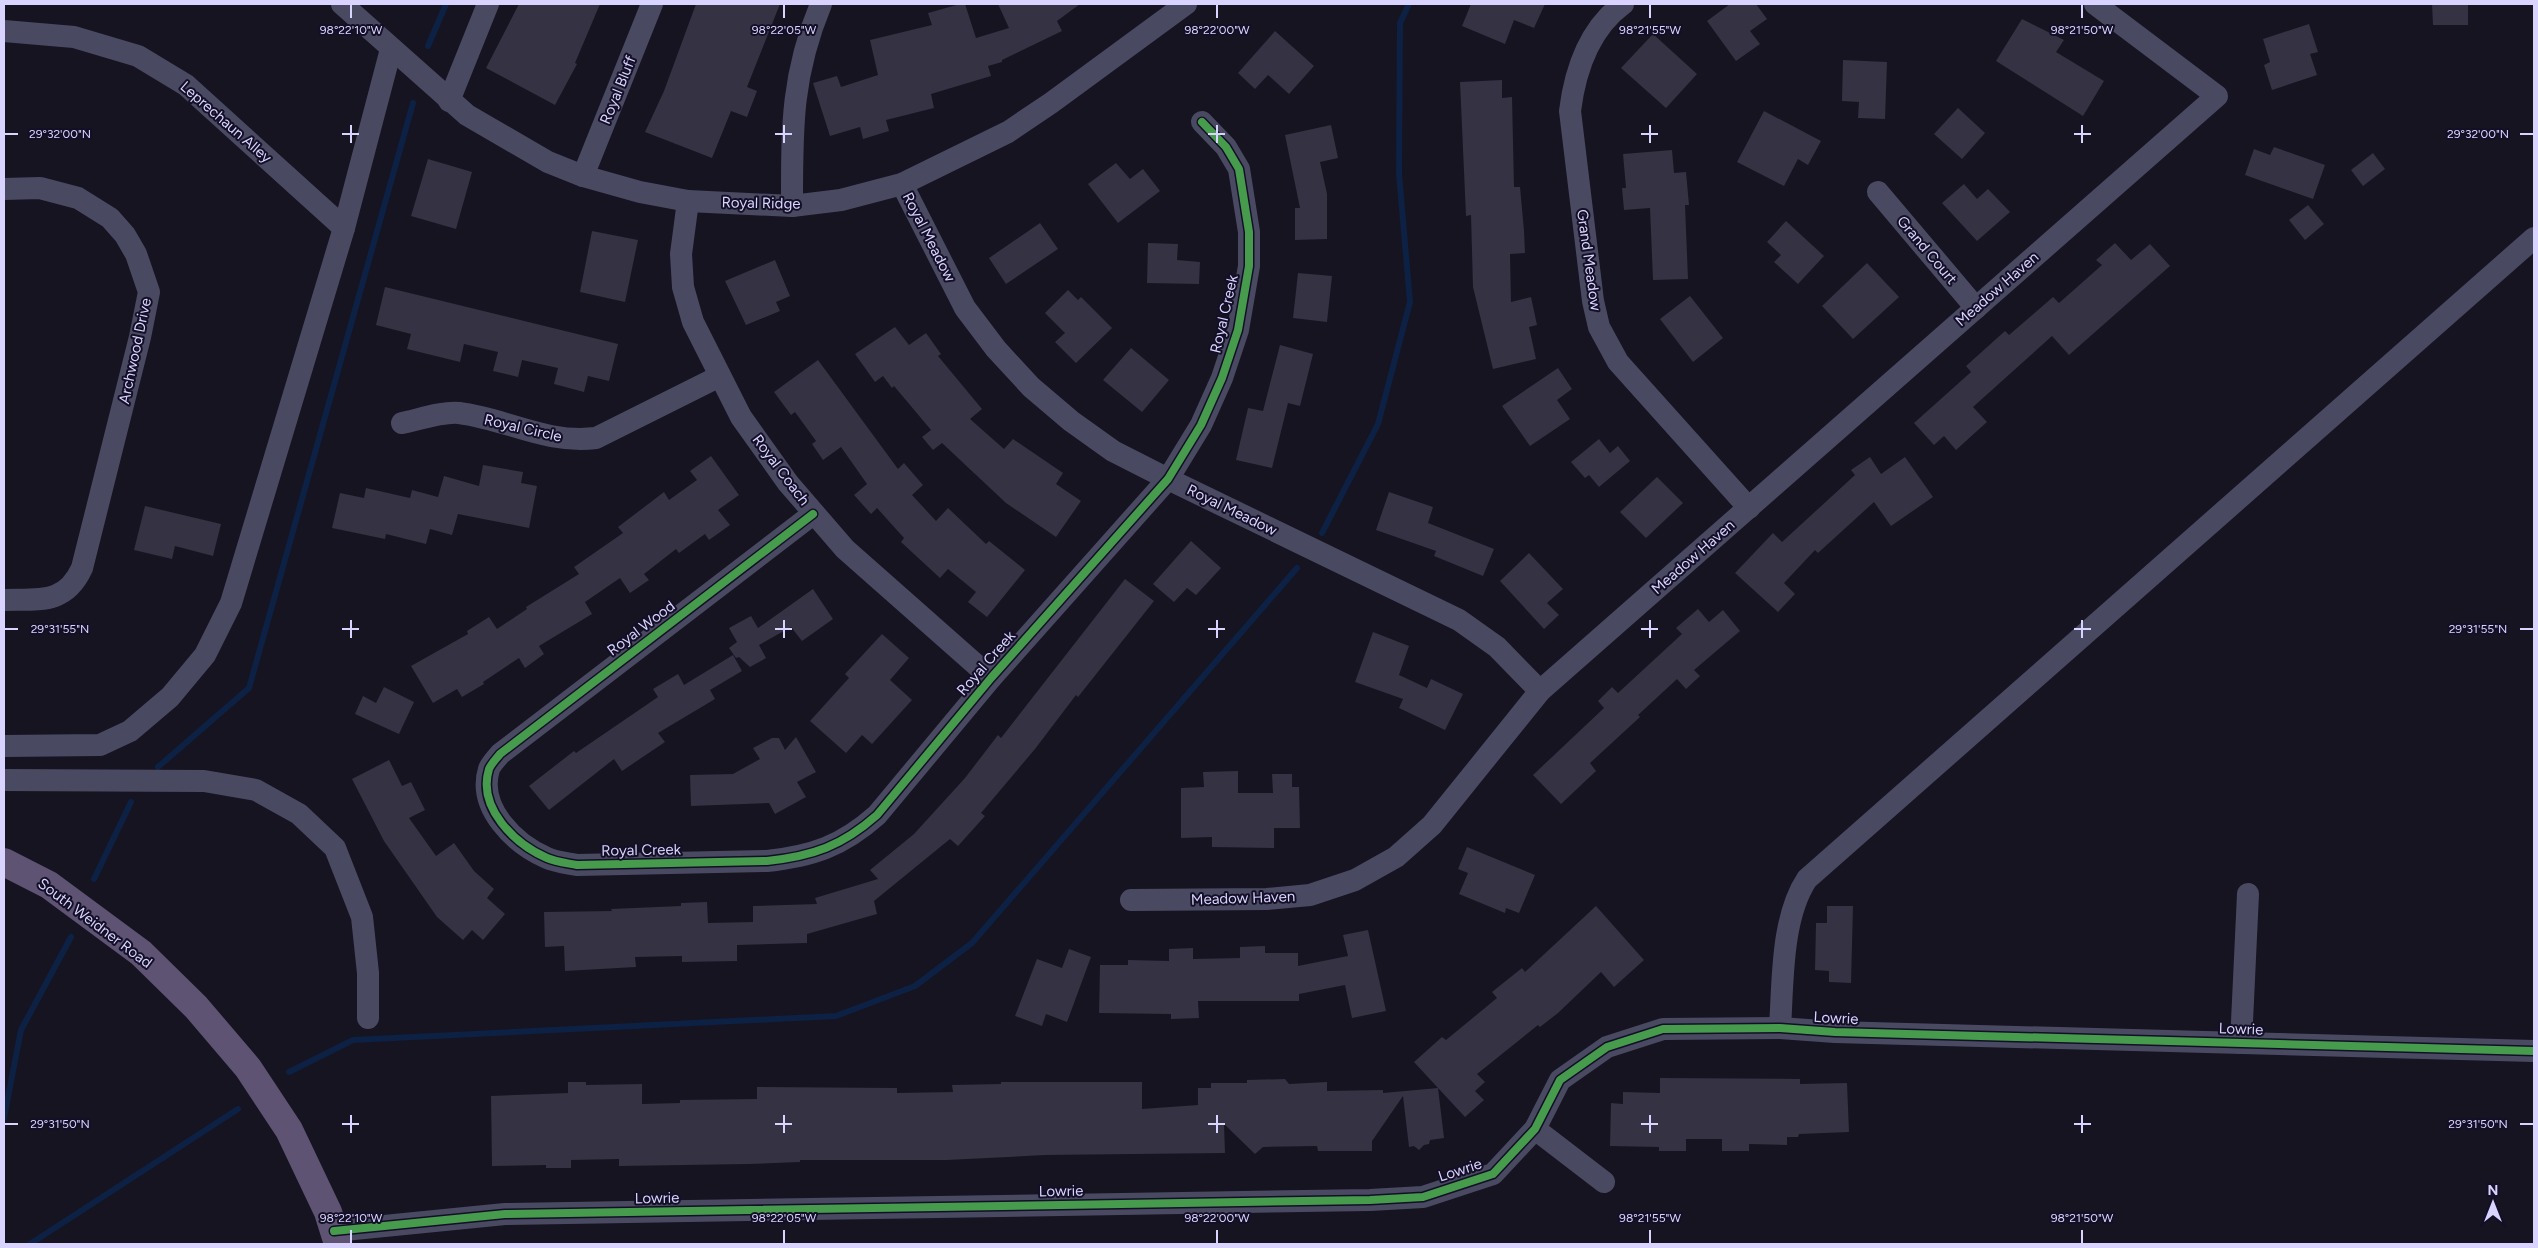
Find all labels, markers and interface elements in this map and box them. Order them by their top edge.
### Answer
text: 98°22'10"W [320,23,383,37]
text: 98°22'05"W [752,23,817,37]
text: 98°22'00"W [1184,23,1250,37]
text: 98°21'55"W [1619,23,1681,37]
text: 98°21'50"W [2051,23,2114,37]
street label: Royal Bluff [596,53,640,127]
street label: Leprechaun Alley [177,77,276,167]
text: 29°32'00"N [29,127,91,141]
text: 29°32'00"N [2447,127,2509,141]
street label: Royal Meadow [899,189,959,285]
street label: Royal Ridge [721,193,801,213]
street label: Grand Meadow [1573,208,1605,312]
street label: Grand Court [1893,212,1961,288]
street label: Meadow Haven [1952,248,2042,330]
street label: Royal Creek [1206,272,1242,355]
street label: Archwood Drive [115,296,155,406]
street label: Royal Circle [482,410,564,446]
street label: Royal Coach [749,431,813,509]
street label: Royal Meadow [1184,480,1280,540]
street label: Meadow Haven [1648,516,1738,598]
street label: Royal Wood [604,597,678,659]
text: 29°31'55"N [31,622,89,636]
text: 29°31'55"N [2449,622,2507,636]
street label: Royal Creek [953,626,1019,699]
street label: Royal Creek [601,840,682,860]
street label: South Weidner Road [34,874,156,972]
street label: Meadow Haven [1191,887,1295,909]
street label: Lowrie [1813,1008,1859,1028]
street label: Lowrie [2218,1019,2264,1039]
text: 29°31'50"N [30,1117,90,1131]
text: 29°31'50"N [2448,1117,2508,1131]
street label: Lowrie [1436,1155,1484,1185]
north arrow [2468,1178,2518,1228]
street label: Lowrie [1038,1182,1084,1200]
text: N [2488,1182,2498,1199]
street label: Lowrie [634,1189,680,1207]
text: 98°22'10"W [320,1211,383,1225]
text: 98°22'05"W [752,1211,817,1225]
text: 98°22'00"W [1184,1211,1250,1225]
text: 98°21'55"W [1619,1211,1681,1225]
text: 98°21'50"W [2051,1211,2114,1225]

